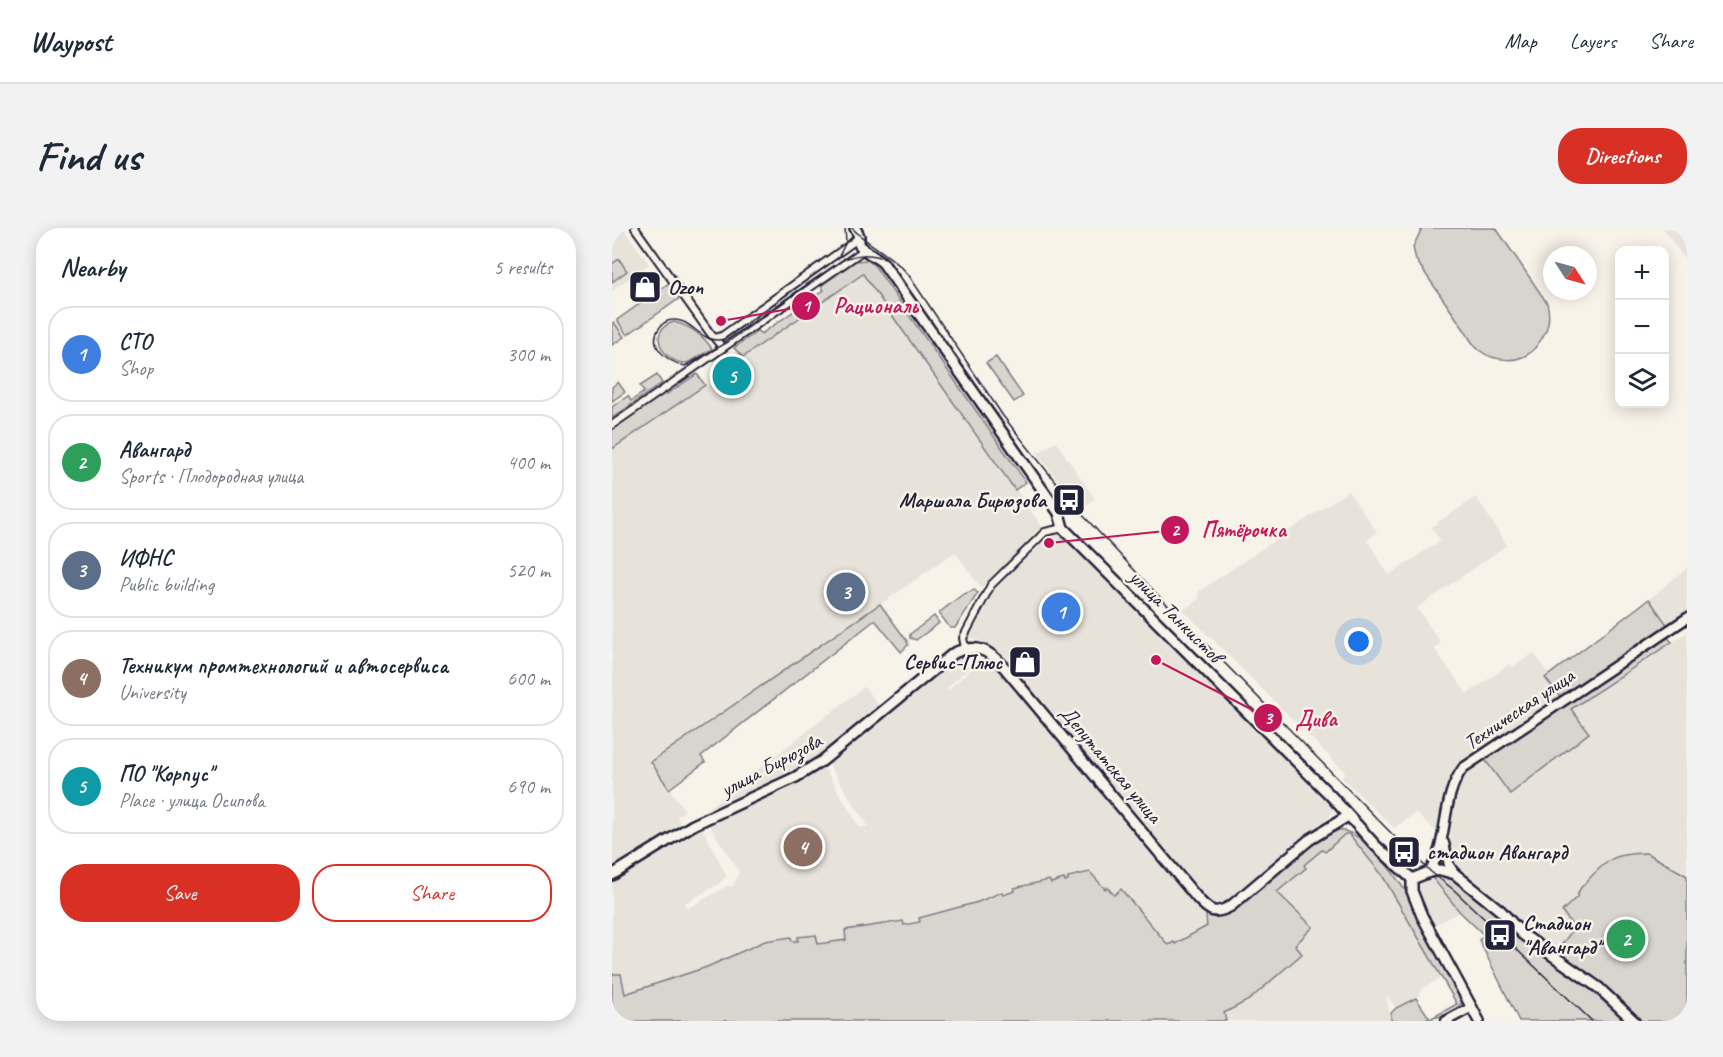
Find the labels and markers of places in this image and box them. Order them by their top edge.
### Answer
shop icon: Ozon [627,269,663,305]
place label: Ozon [668,274,703,300]
callout: Рациональ [791,286,930,326]
pin: 5 [712,354,752,398]
bus stop icon: Маршала Бирюзова [1051,482,1087,518]
place label: Маршала Бирюзова [899,487,1048,514]
callout: Пятёрочка [1160,510,1298,550]
pin: 3 [826,570,866,614]
pin: 1 [1042,590,1080,634]
shop icon: Сервис-Плюс [1007,644,1043,680]
place label: Сервис-Плюс [904,649,1003,675]
callout: Дива [1253,698,1349,738]
pin: 4 [784,824,822,870]
bus stop icon: стадион Авангард [1386,834,1422,870]
place label: стадион Авангард [1427,839,1570,865]
place label: Стадион "Авангард" [1523,910,1606,960]
pin: 2 [1606,916,1646,962]
bus stop icon: Стадион "Авангард" [1482,917,1518,953]

